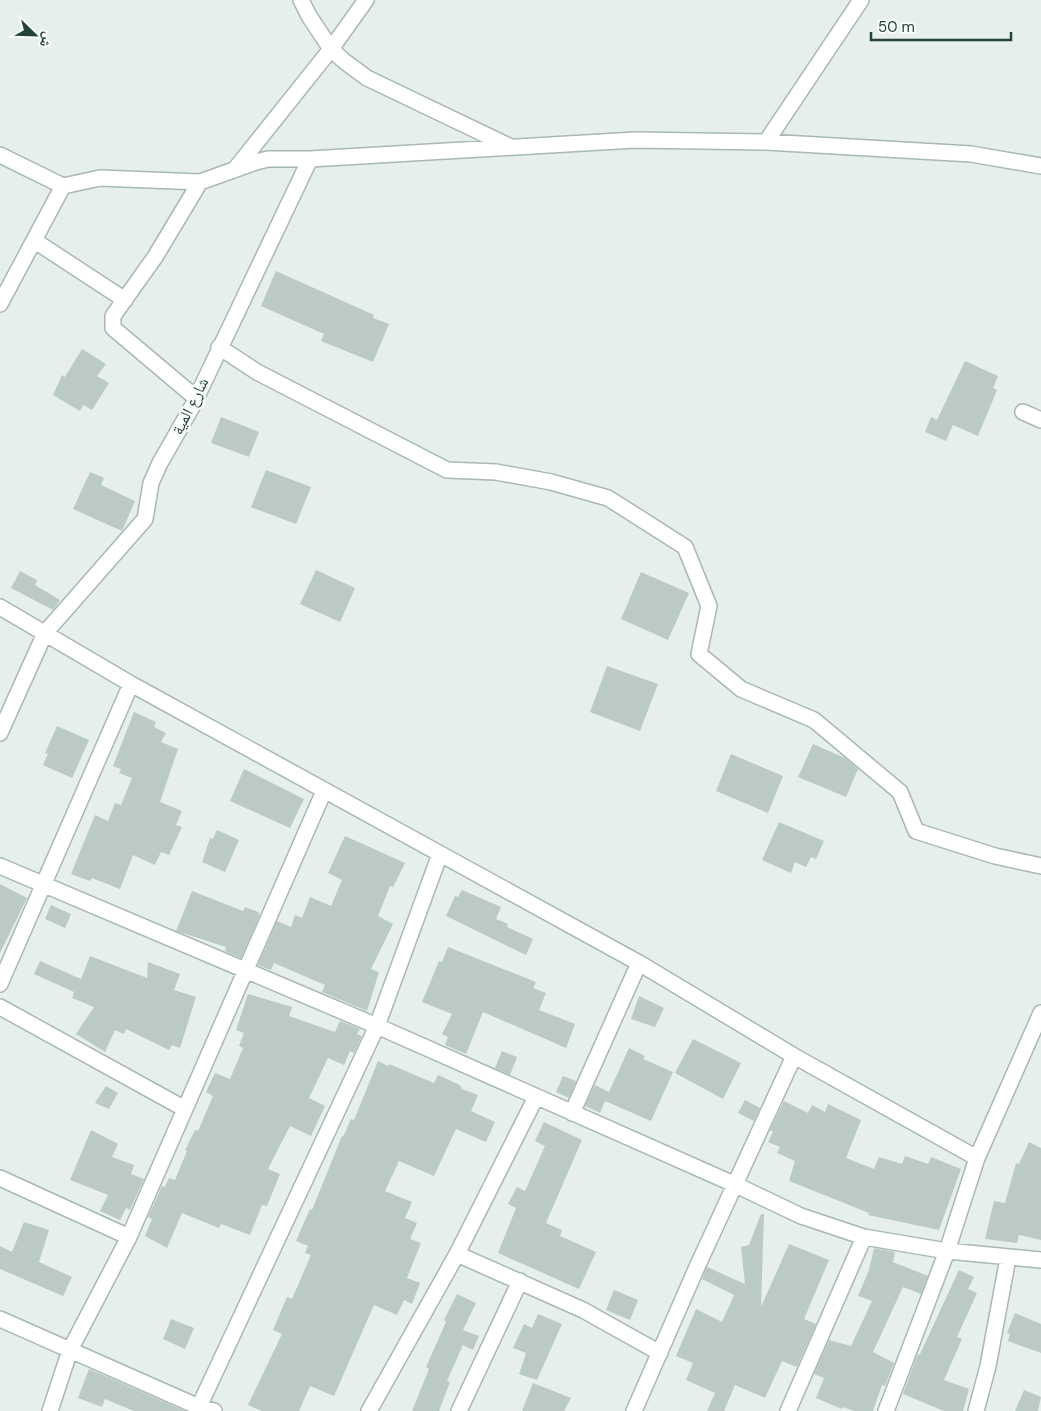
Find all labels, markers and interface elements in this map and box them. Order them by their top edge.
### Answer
north arrow [10,10,60,60]
scale bar [871,10,1011,42]
text: 50 m [878,17,915,37]
text: ش [36,30,58,51]
street label: شارع المية [167,374,213,438]

